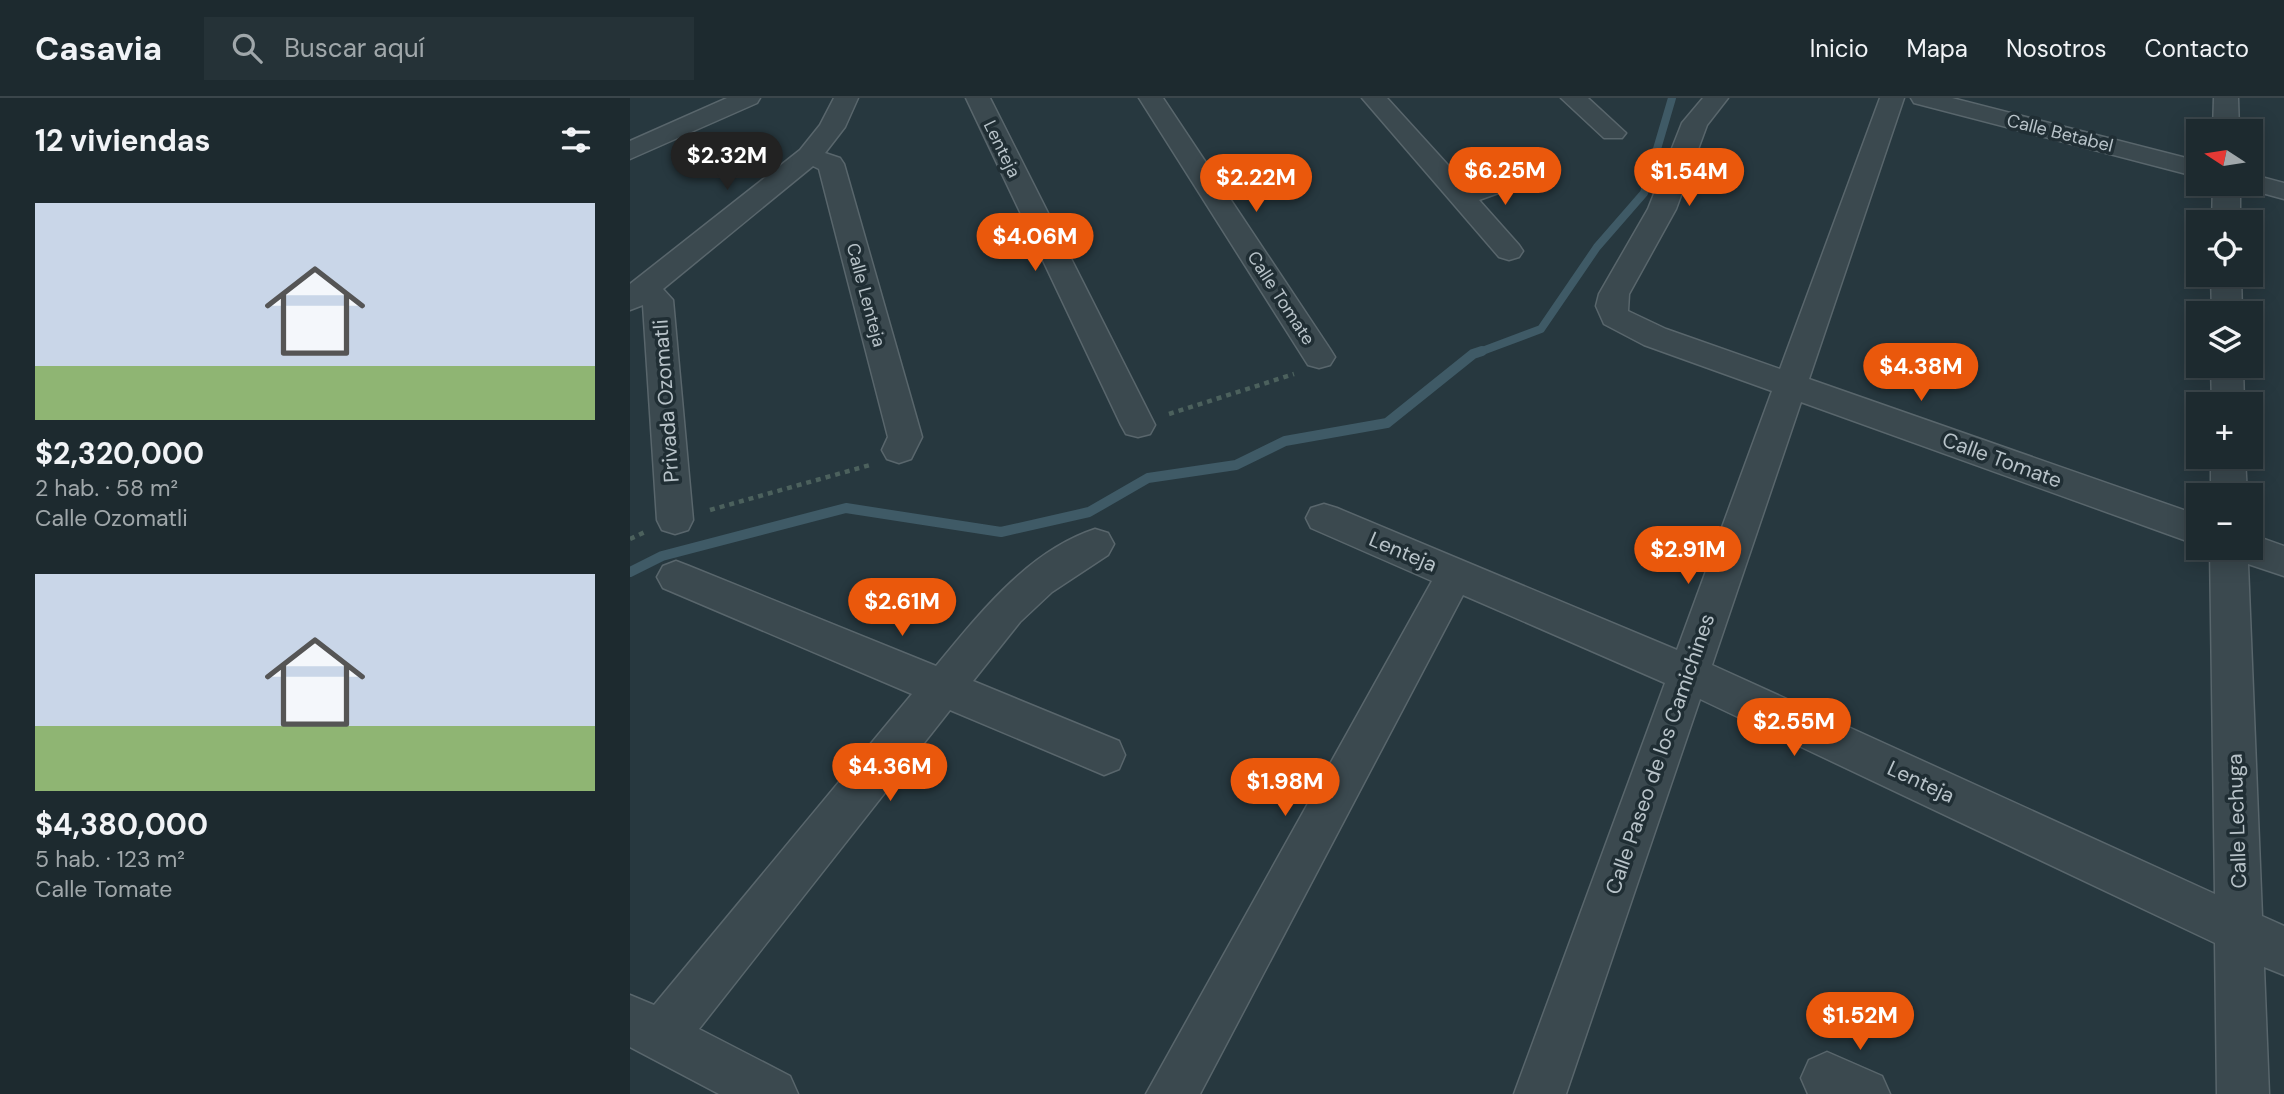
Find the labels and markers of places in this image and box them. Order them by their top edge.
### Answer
pin: $2.32M [670,132,784,192]
pin: $6.25M [1448,148,1562,207]
pin: $1.54M [1632,148,1746,208]
pin: $2.22M [1199,155,1313,214]
pin: $4.06M [978,214,1092,273]
pin: $4.38M [1864,344,1978,403]
pin: $2.91M [1631,526,1745,586]
pin: $2.61M [845,578,959,638]
pin: $2.55M [1737,698,1851,758]
pin: $4.36M [833,744,947,803]
pin: $1.98M [1228,758,1342,818]
pin: $1.52M [1803,992,1917,1052]

